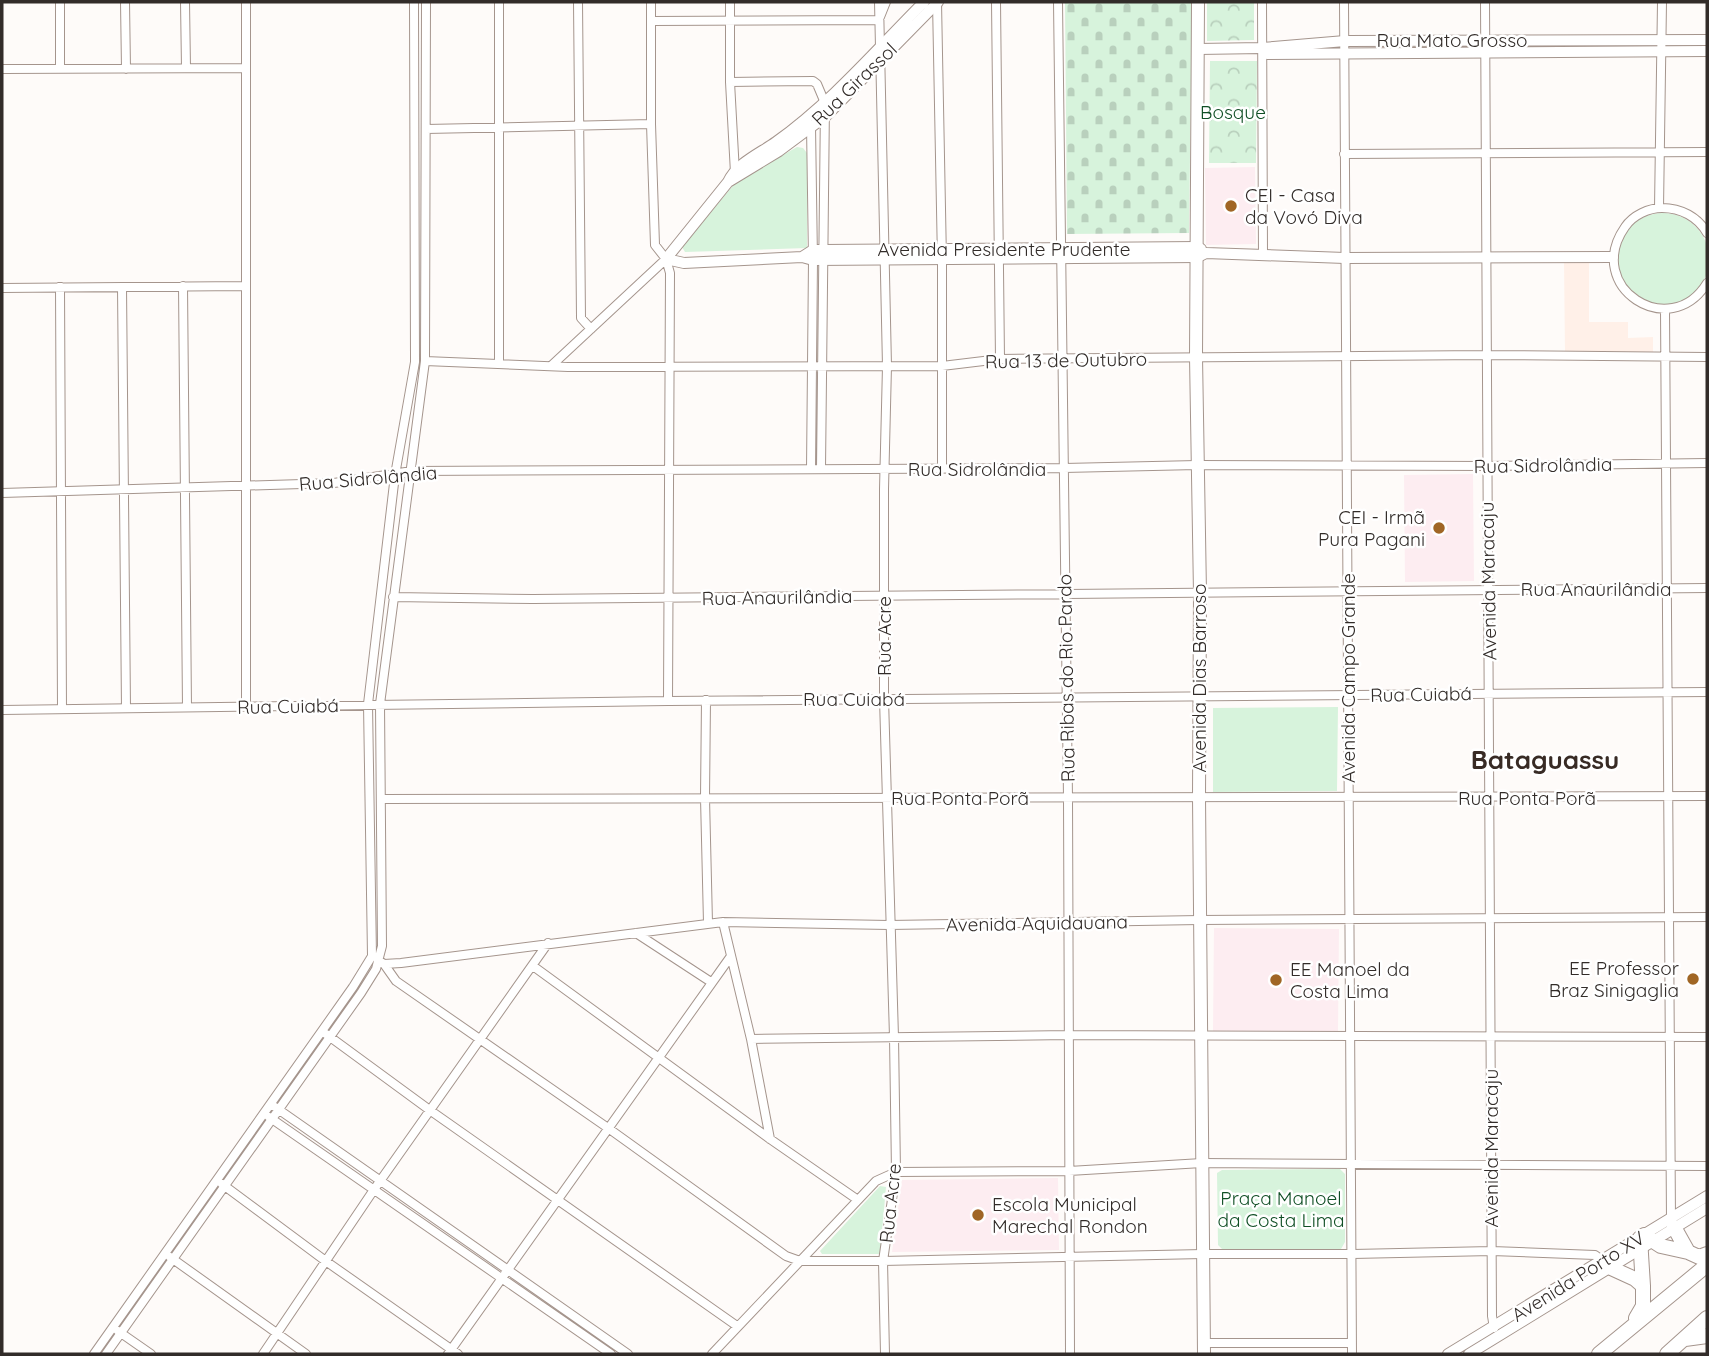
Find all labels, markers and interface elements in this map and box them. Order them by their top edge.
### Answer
street label: Rua Mato Grosso [1376,28,1528,52]
street label: Rua Girassol [806,37,902,131]
park label: Bosque [1200,100,1266,124]
place label: CEI - Casa da Vovó Diva [1245,183,1363,229]
marker: CEI - Casa da Vovó Diva [1223,198,1239,214]
street label: Avenida Presidente Prudente [878,237,1130,261]
street label: Rua 13 de Outubro [985,347,1147,373]
street label: Rua Sidrolândia [1473,452,1613,478]
street label: Rua Sidrolândia [908,457,1046,481]
street label: Rua Sidrolândia [298,460,438,496]
street label: Avenida Maracaju [1475,501,1501,661]
place label: CEI - Irmã Pura Pagani [1318,505,1425,551]
marker: CEI - Irmã Pura Pagani [1431,520,1447,536]
street label: Avenida Campo Grande [1336,573,1360,783]
street label: Rua Ribas do Rio Pardo [1052,574,1080,782]
street label: Rua Anaurilândia [1521,577,1671,601]
street label: Avenida Dias Barroso [1187,583,1211,773]
street label: Rua Anaurilândia [701,584,853,610]
street label: Rua Acre [872,596,896,676]
street label: Rua Cuiabá [1370,681,1472,707]
street label: Rua Cuiabá [803,687,905,711]
street label: Rua Cuiabá [237,693,339,719]
district label: Bataguassu [1471,743,1619,776]
street label: Rua Ponta Porã [891,786,1029,810]
street label: Rua Ponta Porã [1458,786,1596,810]
street label: Avenida Aquidauana [946,909,1128,937]
place label: EE Professor Braz Sinigaglia [1549,956,1680,1002]
place label: EE Manoel da Costa Lima [1290,957,1410,1003]
marker: EE Professor Braz Sinigaglia [1685,971,1701,987]
marker: EE Manoel da Costa Lima [1268,972,1284,988]
street label: Avenida Maracaju [1479,1069,1503,1227]
street label: Rua Acre [874,1162,906,1244]
park label: Praça Manoel da Costa Lima [1217,1186,1345,1232]
place label: Escola Municipal Marechal Rondon [992,1192,1148,1238]
marker: Escola Municipal Marechal Rondon [970,1207,986,1223]
street label: Avenida Porto XV [1507,1225,1649,1327]

